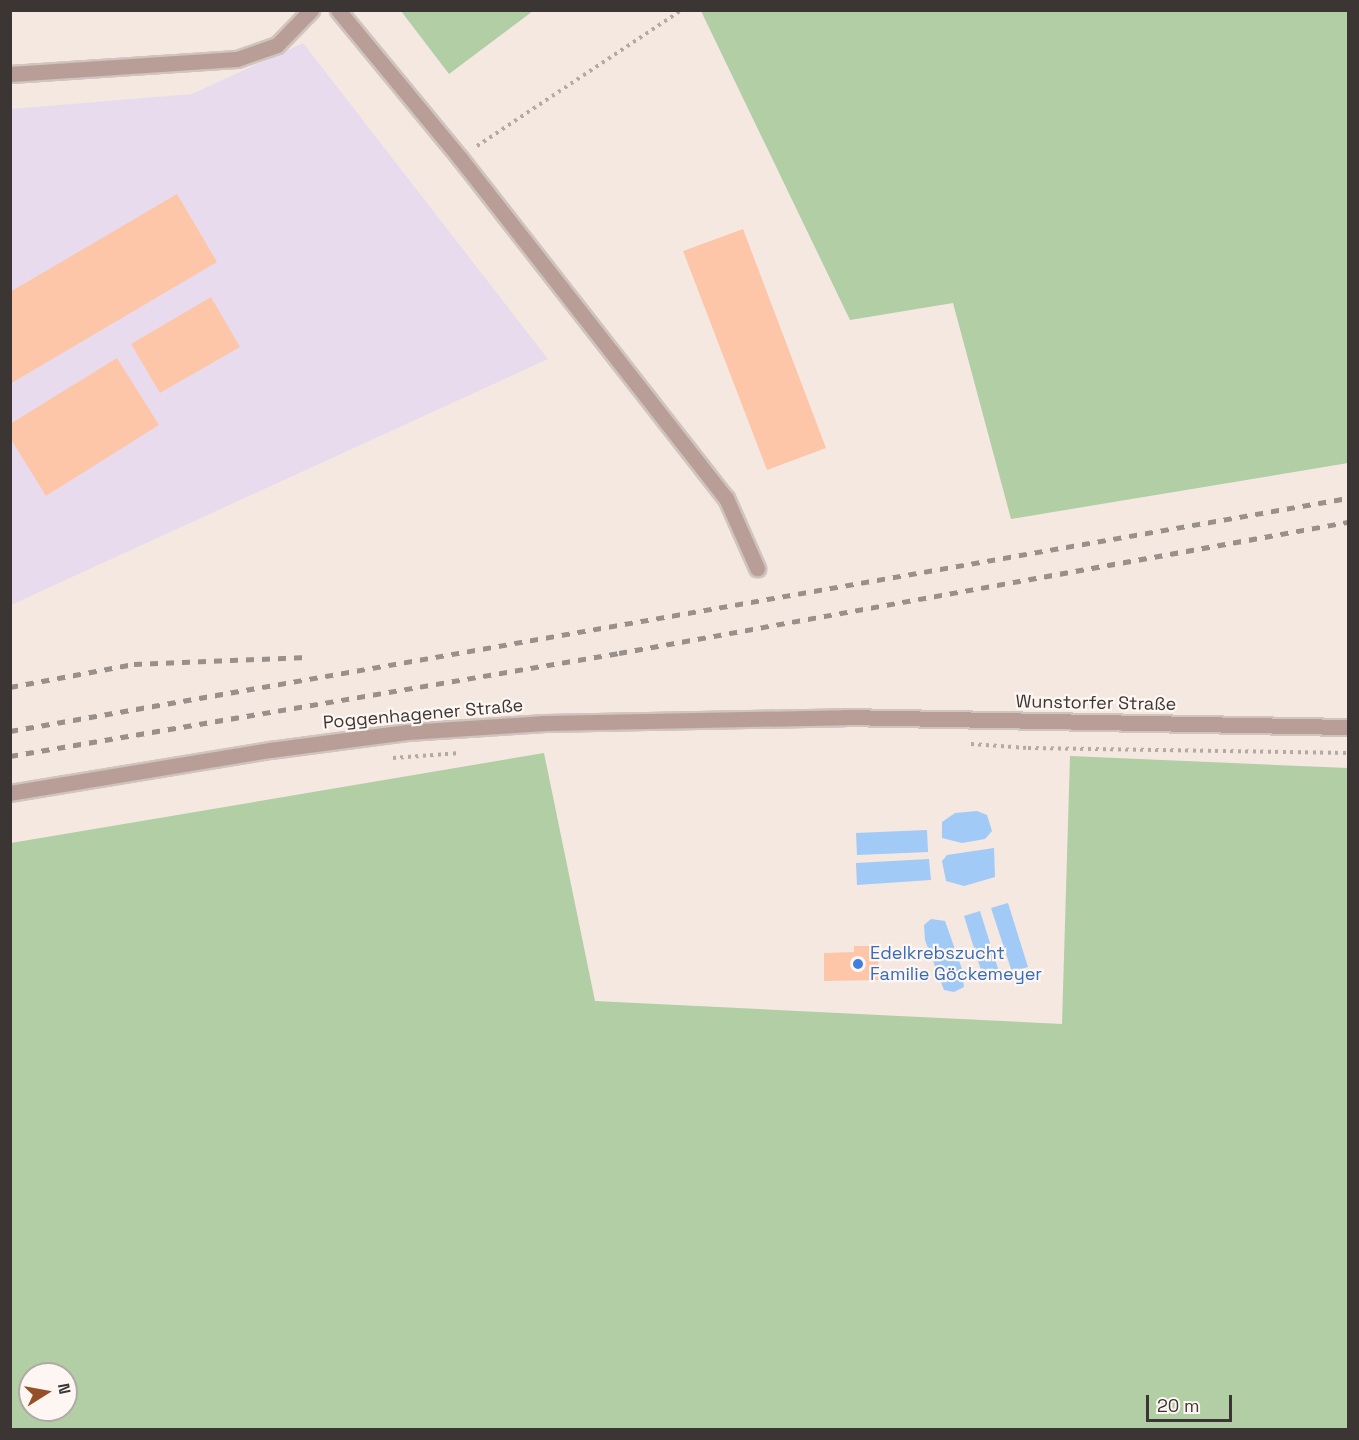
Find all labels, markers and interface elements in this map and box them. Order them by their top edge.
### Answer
street label: Wunstorfer Straße [1016,691,1176,715]
street label: Poggenhagener Straße [322,694,524,734]
place label: Edelkrebszucht Familie Göckemeyer [870,943,1042,986]
marker: Edelkrebszucht Familie Göckemeyer [851,957,865,971]
north arrow [18,1362,78,1422]
text: N [53,1382,76,1396]
scale bar [1149,1383,1234,1421]
text: 20 m [1157,1394,1200,1417]

